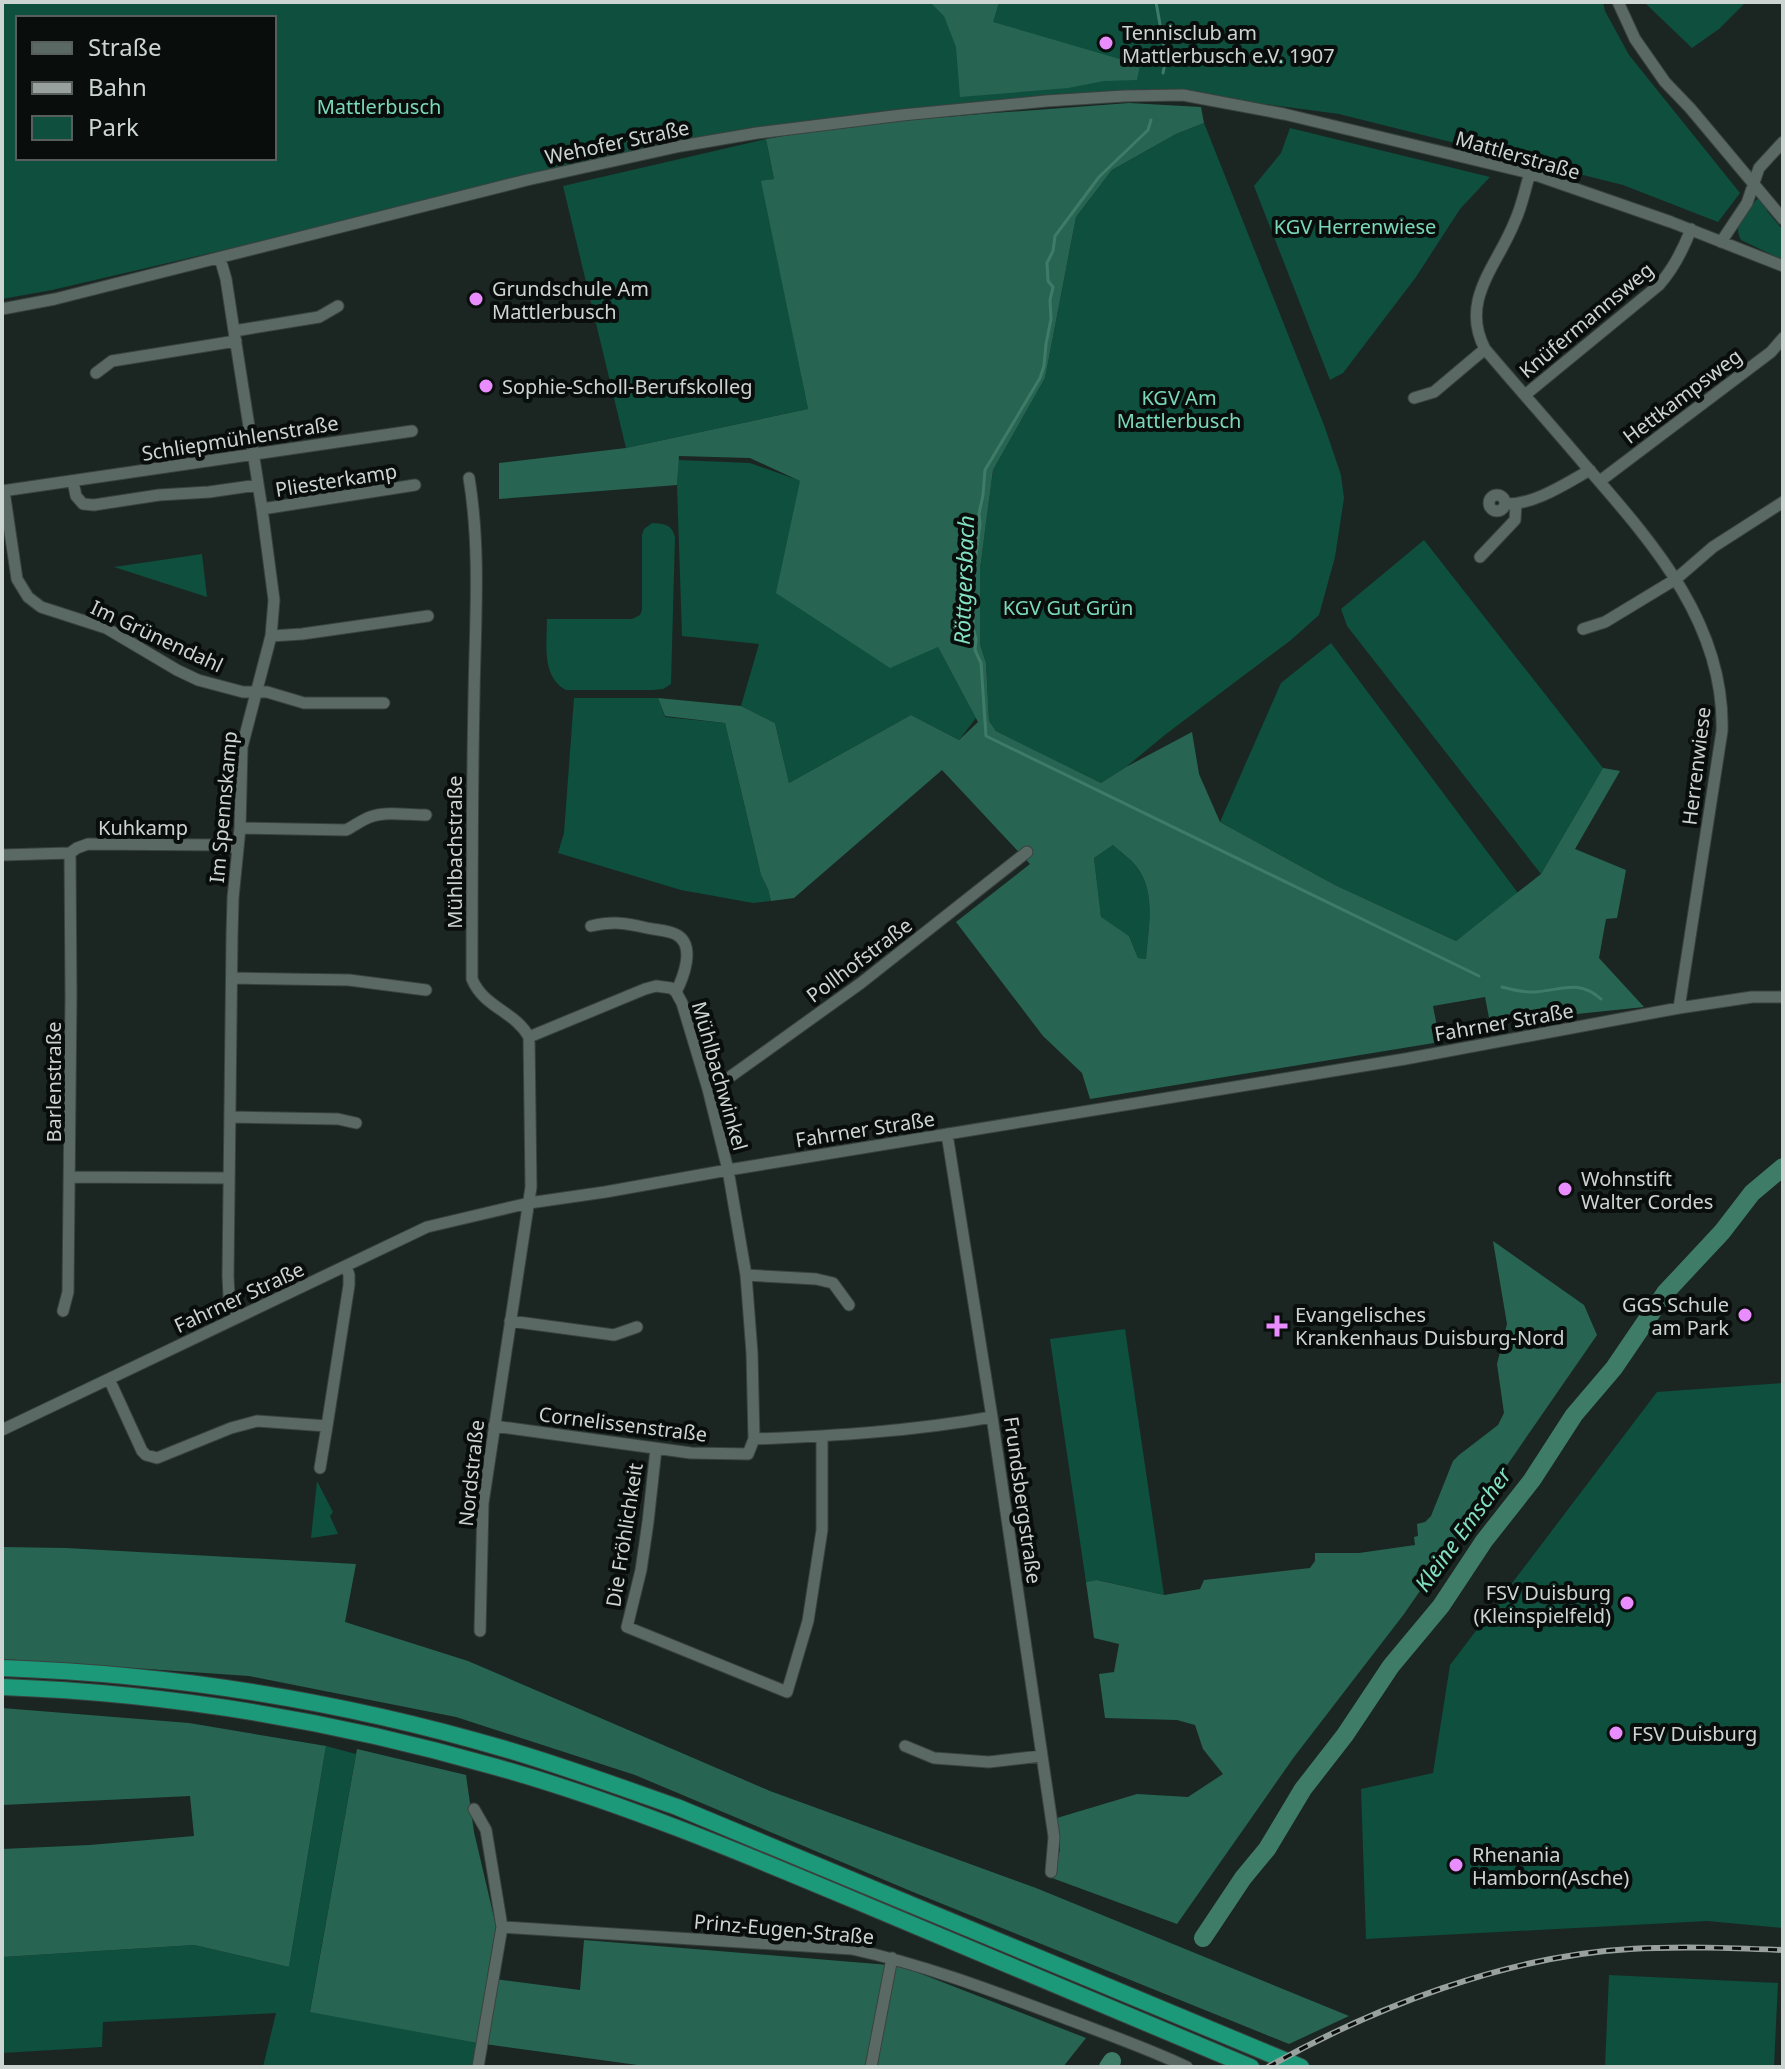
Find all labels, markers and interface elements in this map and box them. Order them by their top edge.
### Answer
legend [16,16,276,160]
place label: Tennisclub am Mattlerbusch e.V. 1907 [1122,19,1335,69]
text: Straße [88,30,161,63]
marker: Tennisclub am Mattlerbusch e.V. 1907 [1097,34,1115,52]
text: Bahn [88,70,147,103]
park label: Mattlerbusch [317,93,441,120]
text: Park [88,110,139,143]
street label: Wehofer Straße [542,114,692,170]
street label: Mattlerstraße [1453,124,1583,186]
park label: KGV Herrenwiese [1274,213,1436,240]
street label: Knüfermannsweg [1513,256,1659,384]
place label: Grundschule Am Mattlerbusch [492,275,649,325]
marker: Grundschule Am Mattlerbusch [467,290,485,308]
street label: Hettkampsweg [1617,342,1747,450]
place label: Sophie-Scholl-Berufskolleg [502,373,752,400]
marker: Sophie-Scholl-Berufskolleg [477,377,495,395]
park label: KGV Am Mattlerbusch [1117,384,1241,434]
street label: Schliepmühlenstraße [140,409,340,467]
street label: Pliesterkamp [273,457,399,503]
water label: Röttgersbach [946,515,980,645]
street label: Im Grünendahl [87,594,227,678]
park label: KGV Gut Grün [1003,594,1133,621]
street label: Herrenwiese [1675,705,1717,827]
street label: Im Spennskamp [203,730,243,884]
street label: Mühlbachstraße [441,775,468,929]
street label: Kuhkamp [98,814,188,841]
street label: Pollhofstraße [801,911,917,1009]
street label: Fahrner Straße [1432,997,1576,1047]
street label: Mühlbachwinkel [686,998,754,1154]
street label: Barlenstraße [40,1021,67,1143]
street label: Fahrner Straße [794,1105,936,1153]
place label: Wohnstift Walter Cordes [1581,1165,1713,1215]
marker: Wohnstift Walter Cordes [1556,1180,1574,1198]
street label: Fahrner Straße [170,1255,308,1339]
place label: GGS Schule am Park [1622,1291,1729,1341]
place label: Evangelisches Krankenhaus Duisburg-Nord [1295,1301,1564,1351]
marker: GGS Schule am Park [1736,1306,1754,1324]
marker: Evangelisches Krankenhaus Duisburg-Nord [1266,1315,1288,1337]
street label: Cornelissenstraße [537,1400,709,1448]
street label: Frundsbergstraße [998,1414,1048,1586]
street label: Nordstraße [452,1418,490,1528]
water label: Kleine Emscher [1407,1460,1518,1597]
street label: Die Fröhlichkeit [599,1461,649,1609]
place label: FSV Duisburg (Kleinspielfeld) [1474,1579,1611,1629]
marker: FSV Duisburg (Kleinspielfeld) [1618,1594,1636,1612]
place label: FSV Duisburg [1632,1720,1757,1747]
marker: FSV Duisburg [1607,1724,1625,1742]
place label: Rhenania Hamborn(Asche) [1472,1841,1629,1891]
marker: Rhenania Hamborn(Asche) [1447,1856,1465,1874]
street label: Prinz-Eugen-Straße [693,1908,875,1950]

